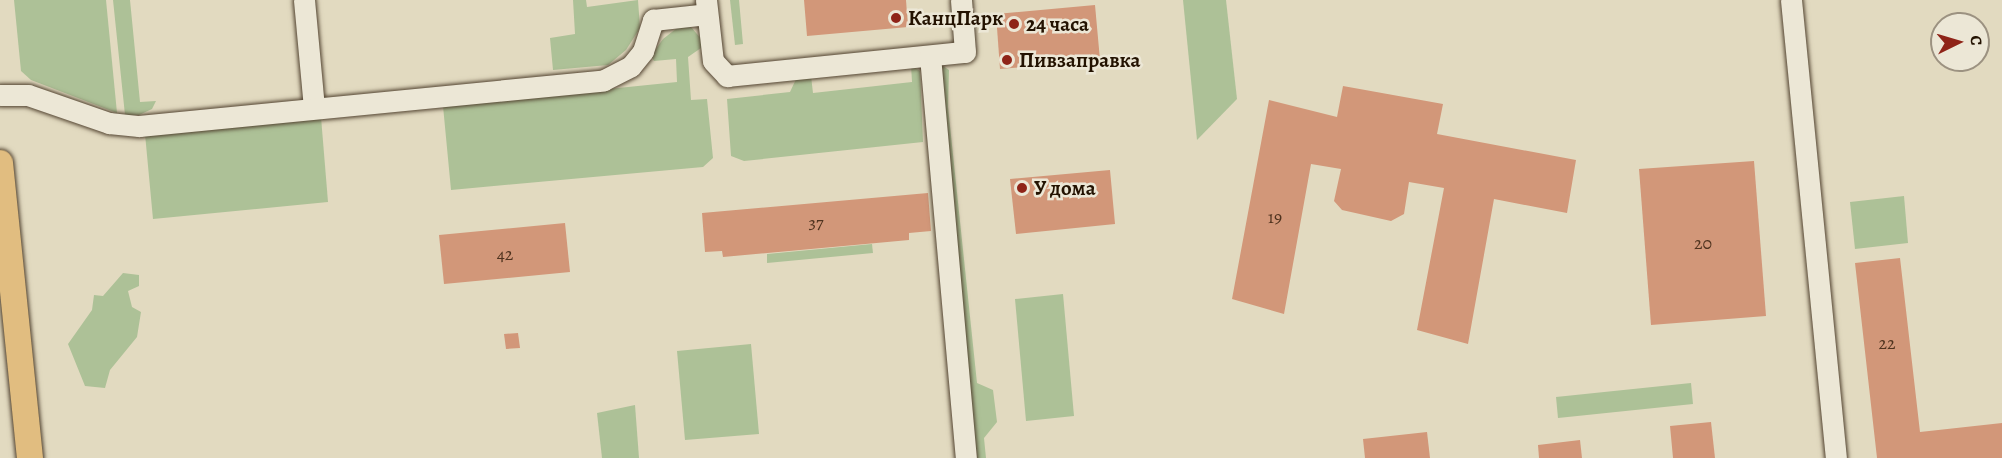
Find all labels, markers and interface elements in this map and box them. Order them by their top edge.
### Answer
place label: КанцПарк [908,5,1003,31]
marker: КанцПарк [889,11,903,25]
place label: 24 часа [1026,11,1089,37]
north arrow [1930,12,1990,72]
marker: 24 часа [1007,17,1021,31]
text: С [1965,35,1987,46]
place label: Пивзаправка [1019,47,1141,73]
marker: Пивзаправка [1000,53,1014,67]
place label: У дома [1034,175,1096,201]
marker: У дома [1015,181,1029,195]
house number: 19 [1268,206,1282,228]
house number: 37 [808,211,824,233]
house number: 20 [1694,232,1712,254]
house number: 42 [497,243,513,265]
house number: 22 [1878,332,1896,354]

